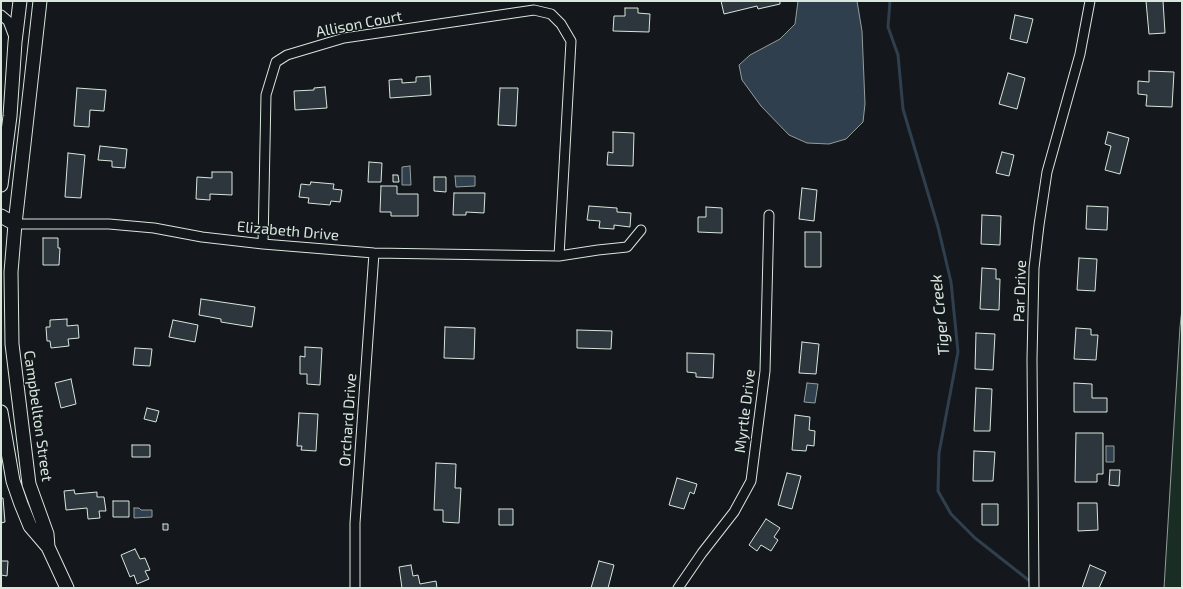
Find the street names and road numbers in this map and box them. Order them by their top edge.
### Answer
street label: Allison Court [314,7,404,41]
street label: Elizabeth Drive [236,218,340,244]
street label: Par Drive [1010,260,1030,322]
street label: Campbellton Street [20,349,56,483]
street label: Myrtle Drive [731,368,759,454]
street label: Orchard Drive [336,373,360,467]

